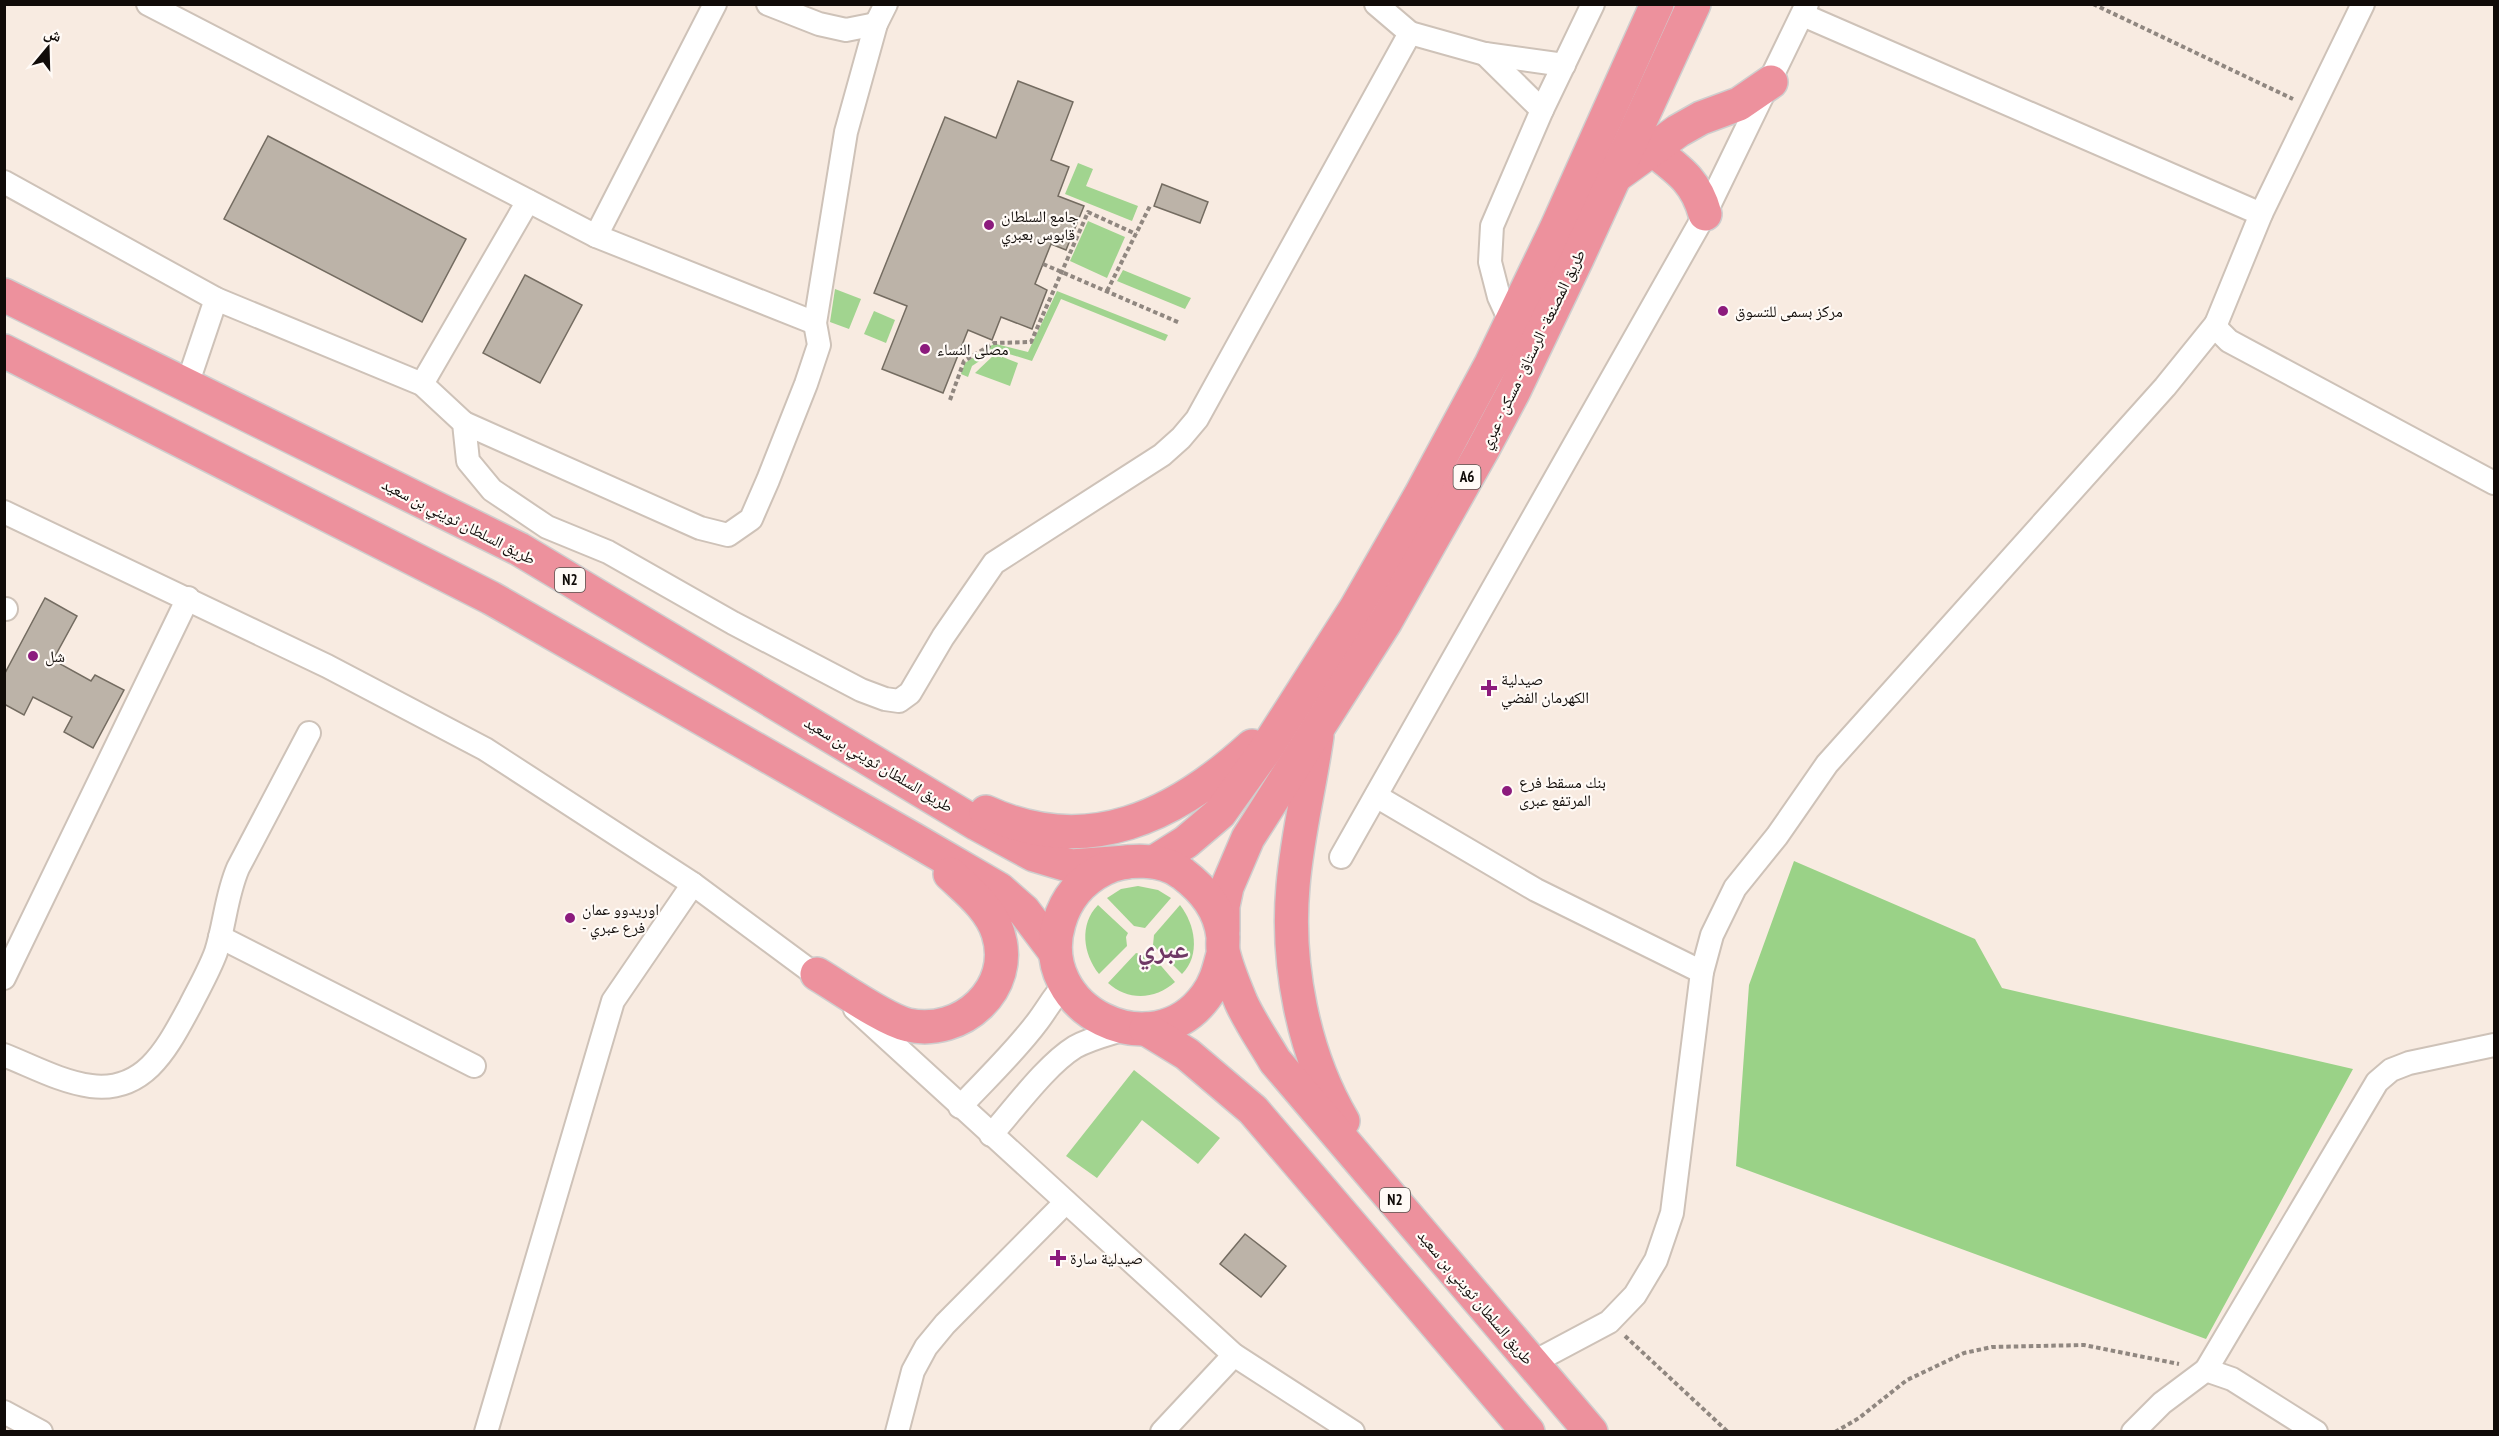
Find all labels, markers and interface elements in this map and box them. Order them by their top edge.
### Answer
north arrow [18,18,78,78]
text: ش [42,22,64,46]
place label: جامع السلطان قابوس بعبري [1001,206,1079,247]
marker: جامع السلطان قابوس بعبري [982,218,996,232]
street label: طريق المصنعة - الرستاق - مسكن - عبري [1475,246,1592,453]
place label: مركز بسمى للتسوق [1735,301,1843,322]
marker: مركز بسمى للتسوق [1716,304,1730,318]
place label: مصلى النساء [937,339,1009,360]
marker: مصلى النساء [918,342,932,356]
road number: A6 [1454,465,1480,489]
street label: طريق السلطان ثويني بن سعيد [377,474,539,571]
road number: N2 [555,568,585,592]
place label: شل [45,646,65,667]
marker: شل [26,649,40,663]
place label: صيدلية الكهرمان الفضي [1501,669,1589,710]
marker: صيدلية الكهرمان الفضي [1482,681,1496,695]
street label: طريق السلطان ثويني بن سعيد [799,712,957,819]
place label: بنك مسقط فرع المرتفع عبرى [1519,772,1606,811]
marker: بنك مسقط فرع المرتفع عبرى [1500,784,1514,798]
place label: اوريدوو عمان - فرع عبري [582,899,659,940]
marker: اوريدوو عمان - فرع عبري [563,911,577,925]
district label: عبري [1137,929,1189,971]
road number: N2 [1380,1188,1410,1212]
street label: طريق السلطان ثويني بن سعيد [1411,1225,1538,1370]
place label: صيدلية سارة [1070,1248,1143,1268]
marker: صيدلية سارة [1051,1251,1065,1265]

